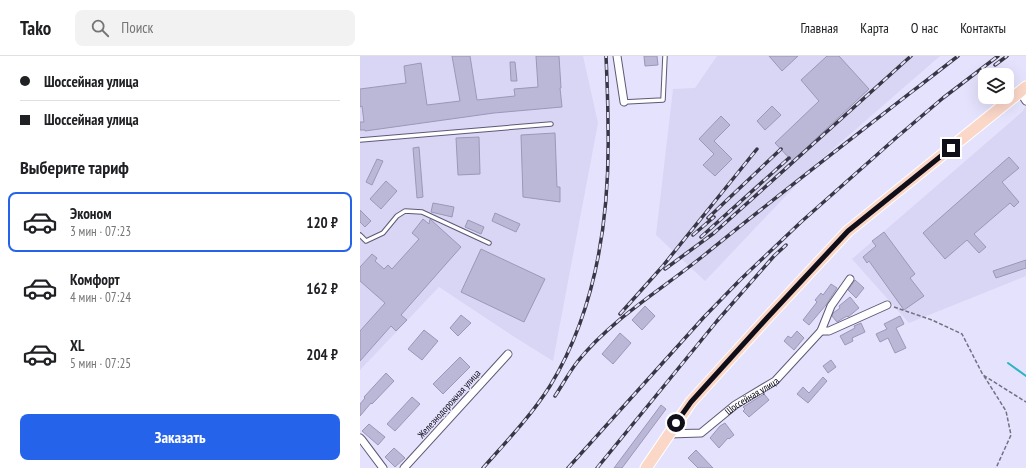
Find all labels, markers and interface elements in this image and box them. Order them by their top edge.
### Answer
search box [75,10,355,46]
text: Tako [20,16,51,40]
icon: search [89,17,111,39]
text: Поиск [121,18,153,37]
text: Главная [800,19,838,37]
text: Карта [860,19,889,37]
text: О нас [911,19,938,37]
text: Контакты [960,19,1006,37]
map controls [978,68,1014,104]
button: layers [978,68,1014,104]
text: Шоссейная улица [44,72,139,91]
text: Шоссейная улица [44,110,139,129]
route end [942,139,960,157]
text: Выберите тариф [20,156,129,179]
icon: car [22,204,58,240]
text: Эконом [70,204,111,223]
text: 120 ₽ [306,213,338,232]
text: 3 мин · 07:23 [70,223,131,240]
icon: car [22,270,58,306]
text: Комфорт [70,270,120,289]
text: 162 ₽ [306,279,338,298]
text: 4 мин · 07:24 [70,289,131,306]
icon: car [22,336,58,372]
text: XL [70,336,84,355]
text: 204 ₽ [306,345,338,364]
text: 5 мин · 07:25 [70,355,131,372]
street label: Железнодорожная улица [414,367,483,442]
street label: Шоссейная улица [722,374,782,418]
button: Заказать [20,414,340,460]
route start [667,414,685,432]

